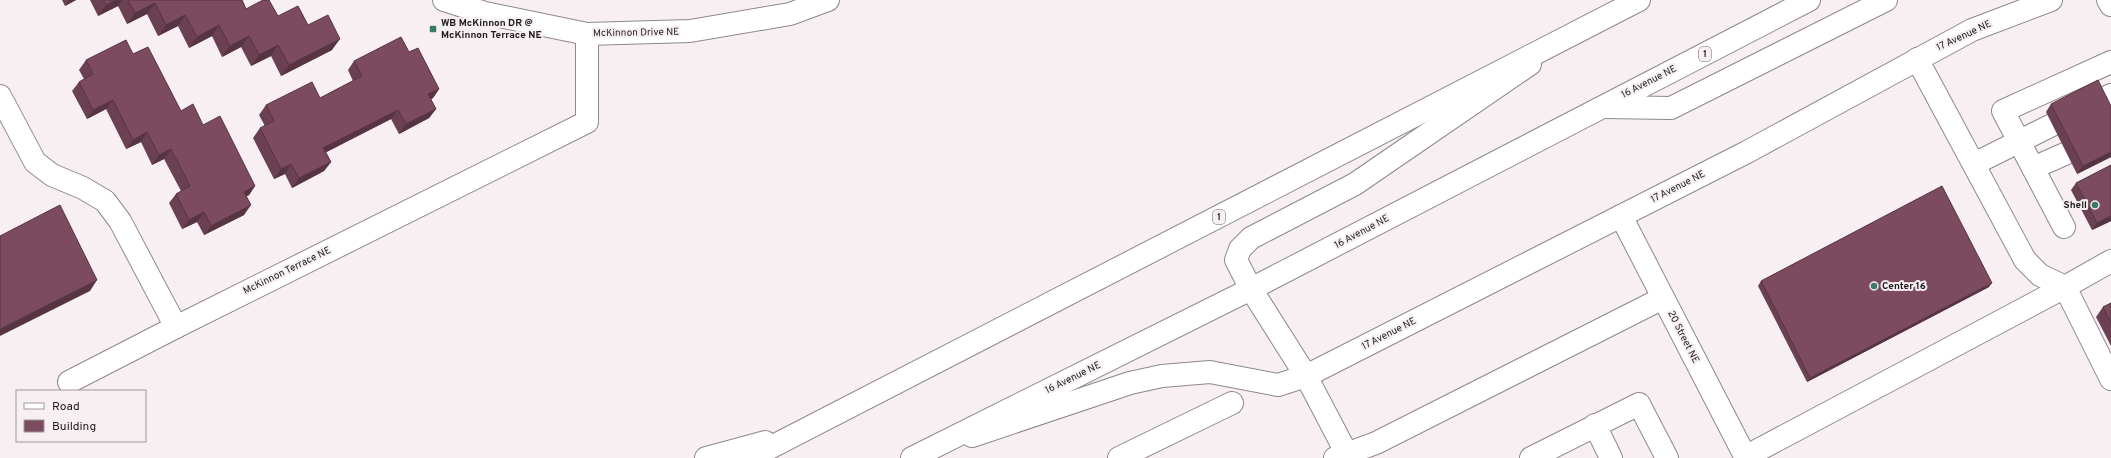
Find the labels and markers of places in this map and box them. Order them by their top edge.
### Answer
place label: WB McKinnon DR @ McKinnon Terrace NE [441,17,542,42]
marker: WB McKinnon DR @ McKinnon Terrace NE [428,24,438,34]
place label: Shell [2064,199,2087,212]
marker: Shell [2090,200,2100,210]
place label: Center 16 [1882,280,1926,293]
marker: Center 16 [1869,281,1879,291]

